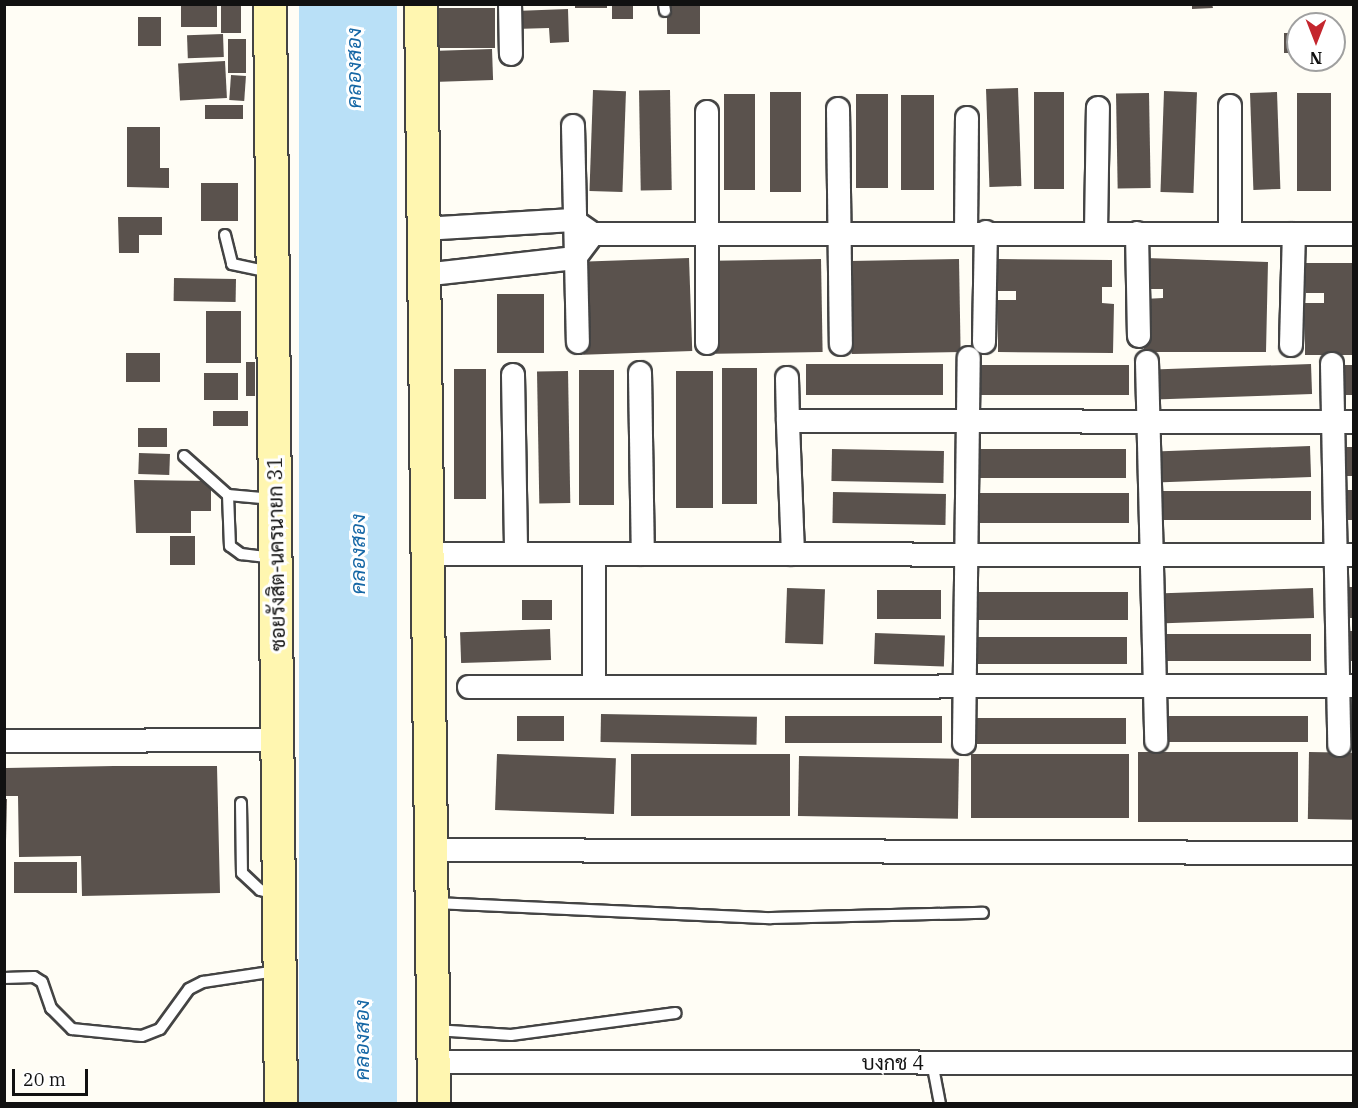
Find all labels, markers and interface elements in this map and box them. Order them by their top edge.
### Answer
north arrow [1286,12,1346,72]
water label: คลองสอง [340,28,366,108]
text: N [1310,48,1322,68]
street label: ซอยรังสิต-นครนายก 31 [262,457,290,651]
water label: คลองสอง [344,514,370,594]
water label: คลองสอง [348,1000,374,1080]
street label: บงกช 4 [862,1050,924,1074]
scale bar [15,1057,92,1095]
text: 20 m [23,1068,66,1091]

